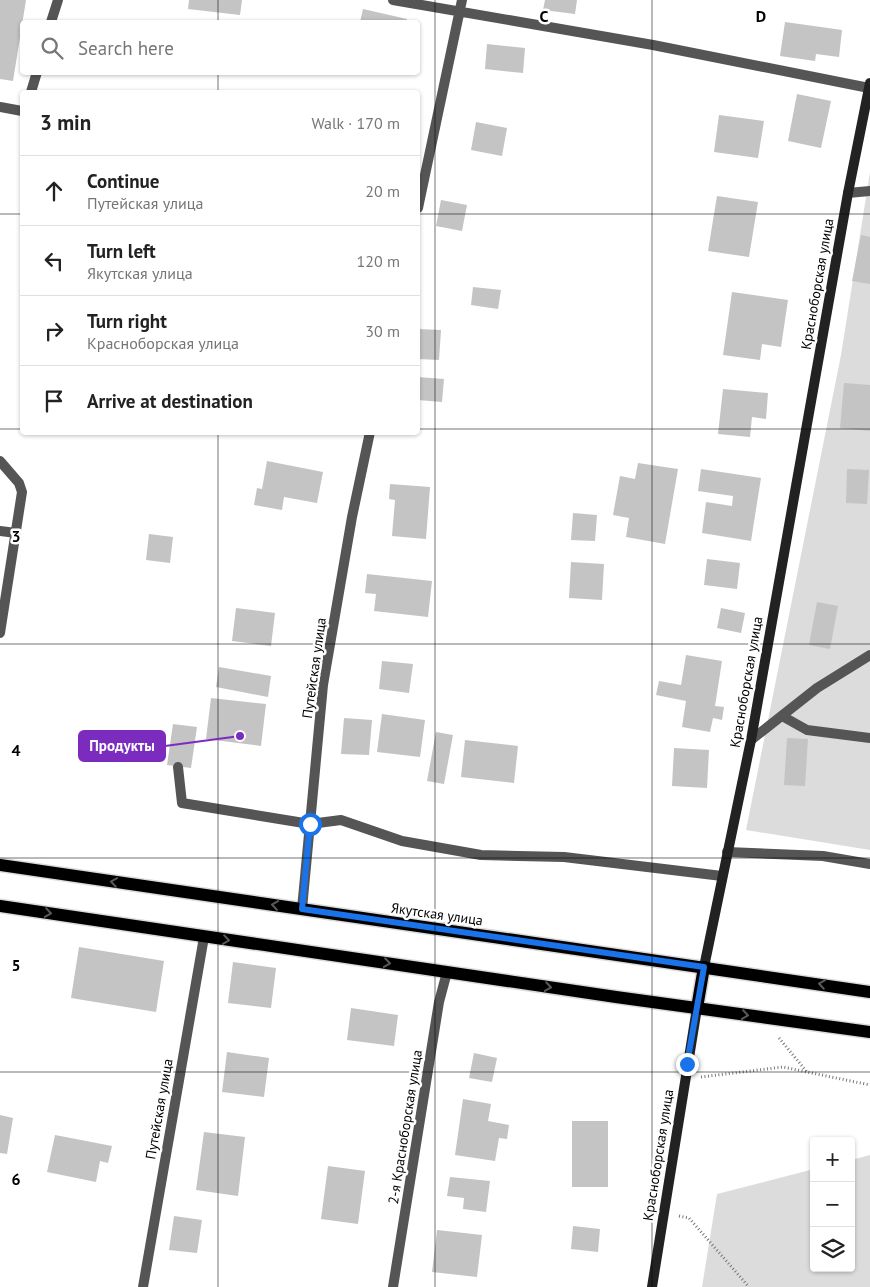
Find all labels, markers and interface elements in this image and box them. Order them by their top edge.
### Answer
text: C [540,6,549,26]
text: D [756,6,766,26]
search box [20,20,420,75]
icon: search [38,34,66,62]
text: Search here [78,36,174,60]
text: 3 min [40,109,91,136]
text: Walk · 170 m [311,113,400,133]
text: Continue [87,169,159,193]
icon: ahead [40,177,68,205]
text: 20 m [365,181,400,201]
text: Путейская улица [87,193,203,213]
street label: Красноборская улица [797,217,837,351]
text: Turn left [87,239,156,263]
icon: left [40,247,68,275]
text: 120 m [357,251,400,271]
text: Якутская улица [87,263,193,283]
text: Turn right [87,309,167,333]
icon: right [40,317,68,345]
text: 30 m [365,321,400,341]
text: Красноборская улица [87,333,239,353]
icon: arrive [40,387,68,415]
text: Arrive at destination [87,389,253,413]
text: 3 [11,526,21,546]
street label: Красноборская улица [726,615,766,749]
street label: Путейская улица [298,616,330,720]
callout: Продукты [79,731,165,761]
text: Продукты [89,736,155,755]
text: 4 [11,740,21,760]
route start [299,813,322,836]
one-way arrow [110,877,118,887]
street label: Якутская улица [390,899,484,929]
one-way arrow [271,900,279,911]
one-way arrow [45,907,53,918]
one-way arrow [222,934,231,944]
text: 5 [11,955,21,975]
one-way arrow [383,957,391,968]
one-way arrow [817,980,826,990]
one-way arrow [544,981,552,992]
one-way arrow [741,1009,749,1020]
street label: 2-я Красноборская улица [384,1048,426,1205]
route end [676,1053,699,1076]
street label: Путейская улица [141,1057,177,1161]
street label: Красноборская улица [639,1088,677,1222]
map controls [810,1137,855,1272]
button: + [810,1137,855,1182]
text: 6 [11,1169,21,1189]
button: − [810,1182,855,1227]
button: layers [810,1227,855,1272]

